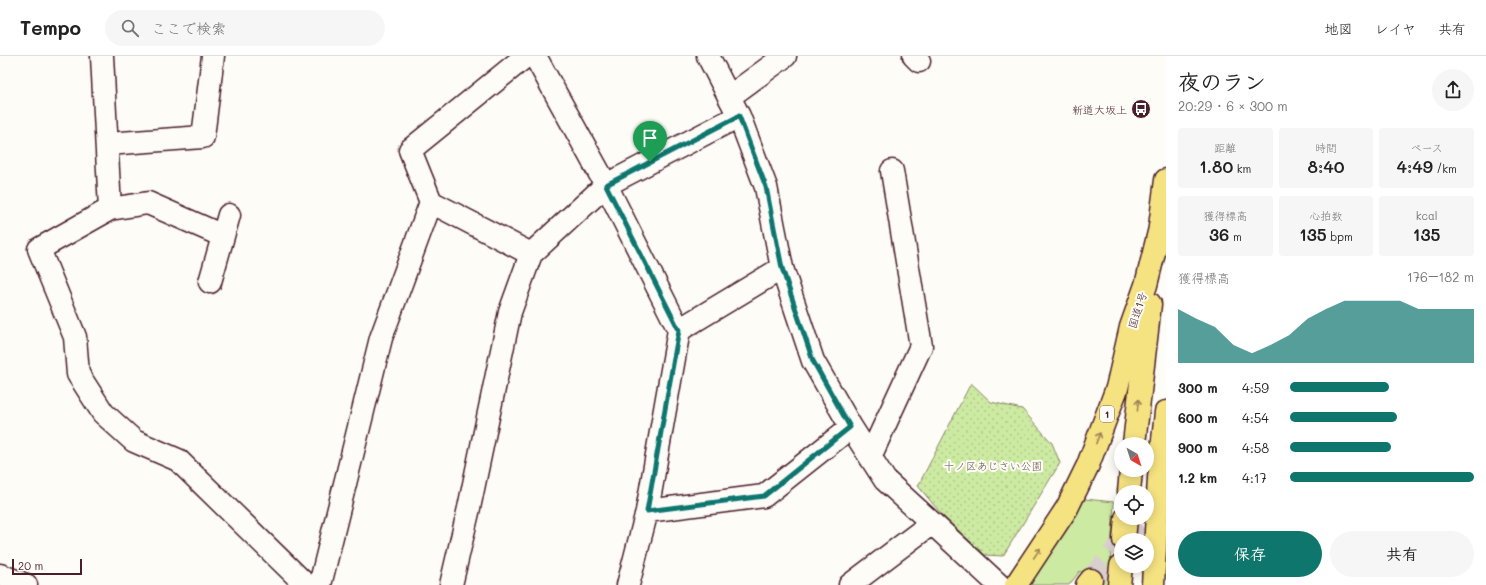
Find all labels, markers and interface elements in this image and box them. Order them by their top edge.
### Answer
search box [105,10,385,46]
text: Tempo [20,15,81,40]
icon: search [119,17,141,39]
text: ここで検索 [151,18,226,38]
text: 地図 [1325,19,1353,38]
text: レイヤ [1375,19,1416,38]
text: 共有 [1438,19,1466,38]
text: 夜のラン [1178,67,1266,96]
button: share [1432,69,1474,111]
text: 20:29 · 6 × 300 m [1178,97,1288,114]
bus stop icon: 新道大坂上 [1130,98,1152,120]
place label: 新道大坂上 [1072,102,1127,117]
pin [633,121,667,162]
icon: arrive [639,127,661,149]
text: 距離 [1214,140,1236,155]
text: 時間 [1315,140,1337,155]
text: ペース [1410,140,1443,155]
text: 1.80 [1199,155,1233,177]
text: 8:40 [1307,155,1345,177]
text: 4:49 [1396,155,1433,177]
text: km [1233,161,1251,176]
text: /km [1433,161,1457,176]
text: 獲得標高 [1203,208,1247,223]
text: 心拍数 [1309,208,1342,223]
text: kcal [1416,208,1438,223]
text: 36 [1209,223,1229,245]
text: 135 [1299,223,1327,245]
text: 135 [1413,223,1440,245]
text: m [1229,229,1242,244]
text: bpm [1327,229,1353,244]
text: 176–182 m [1407,268,1474,285]
text: 獲得標高 [1178,269,1230,286]
street label: 国道1号 [1124,290,1150,330]
text: 300 m [1178,379,1218,396]
text: 4:59 [1242,379,1269,396]
one-way arrow [1134,399,1141,412]
road number: 1 [1100,406,1114,422]
text: 600 m [1178,409,1218,426]
text: 4:54 [1242,409,1269,426]
one-way arrow [1095,433,1103,445]
north arrow [1114,437,1154,477]
map controls [1114,437,1154,573]
text: 900 m [1178,439,1218,456]
text: 4:58 [1242,439,1269,456]
park label: 十ノ区あじさい公園 [944,458,1043,473]
text: 1.2 km [1178,469,1217,486]
text: 4:17 [1242,469,1267,486]
button: locate [1114,485,1154,525]
button: 保存 [1178,531,1322,577]
button: 共有 [1330,531,1474,577]
button: layers [1114,533,1154,573]
one-way arrow [1033,547,1041,558]
scale bar [12,557,82,576]
text: 20 m [18,558,43,573]

